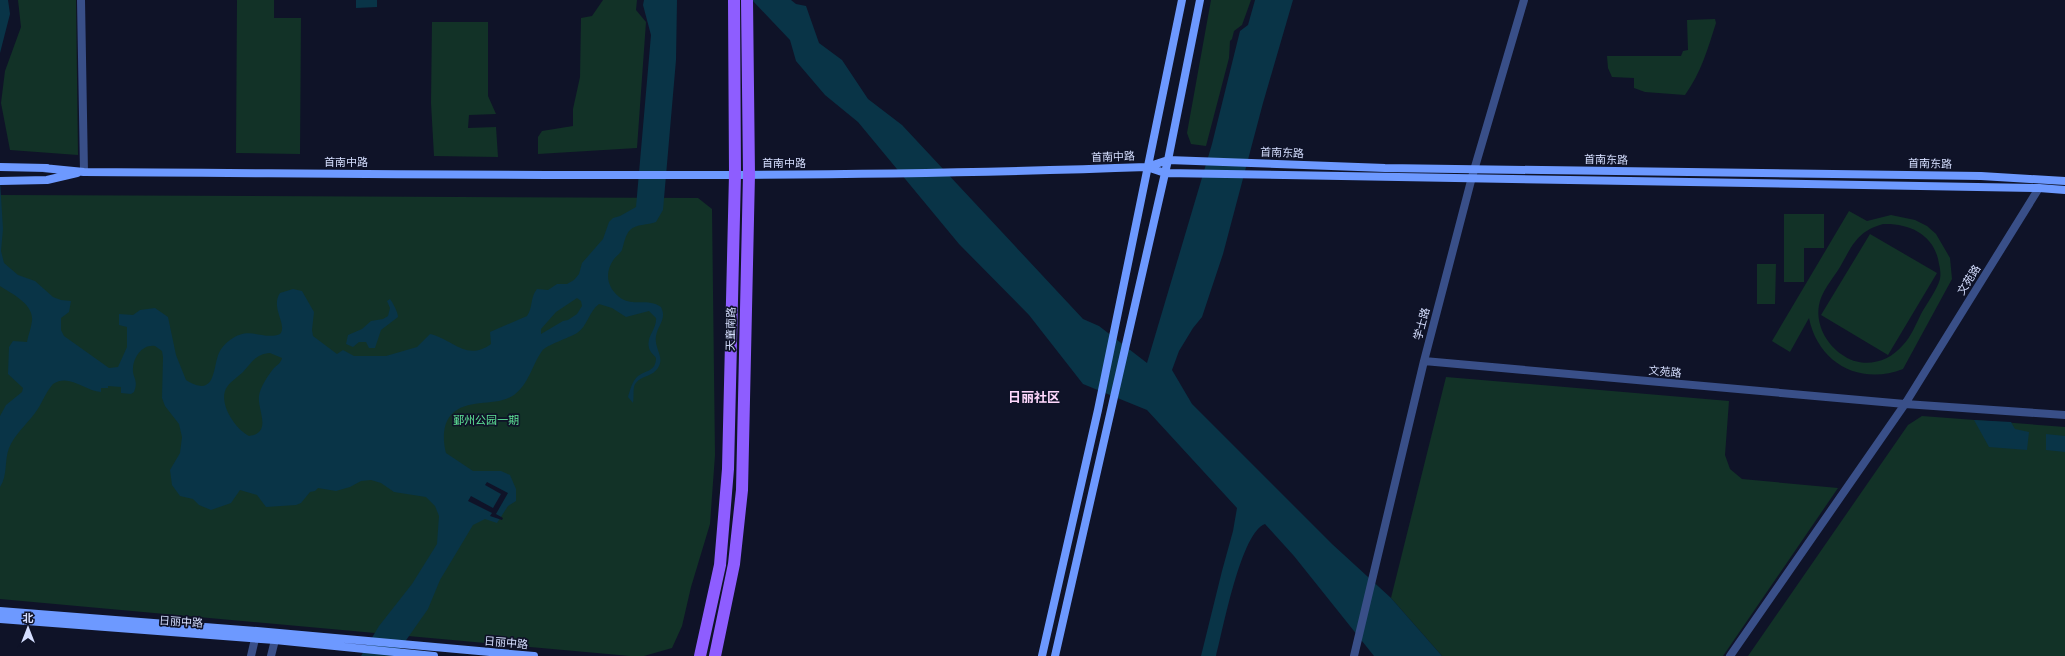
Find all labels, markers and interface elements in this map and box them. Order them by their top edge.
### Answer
street label: 首南东路 [1260,146,1304,160]
street label: 首南中路 [1091,150,1135,164]
street label: 首南东路 [1584,153,1628,167]
street label: 首南中路 [324,156,368,169]
street label: 首南中路 [762,157,806,170]
street label: 首南东路 [1908,157,1952,171]
street label: 文苑路 [1955,263,1983,297]
street label: 学士路 [1411,306,1433,342]
street label: 天童南路 [724,307,738,351]
street label: 文苑路 [1648,364,1682,380]
district label: 日丽社区 [1008,390,1060,405]
park label: 鄞州公园一期 [453,414,519,427]
north arrow [8,608,48,648]
text: 北 [23,612,34,625]
street label: 日丽中路 [159,614,203,630]
street label: 日丽中路 [484,635,528,651]

